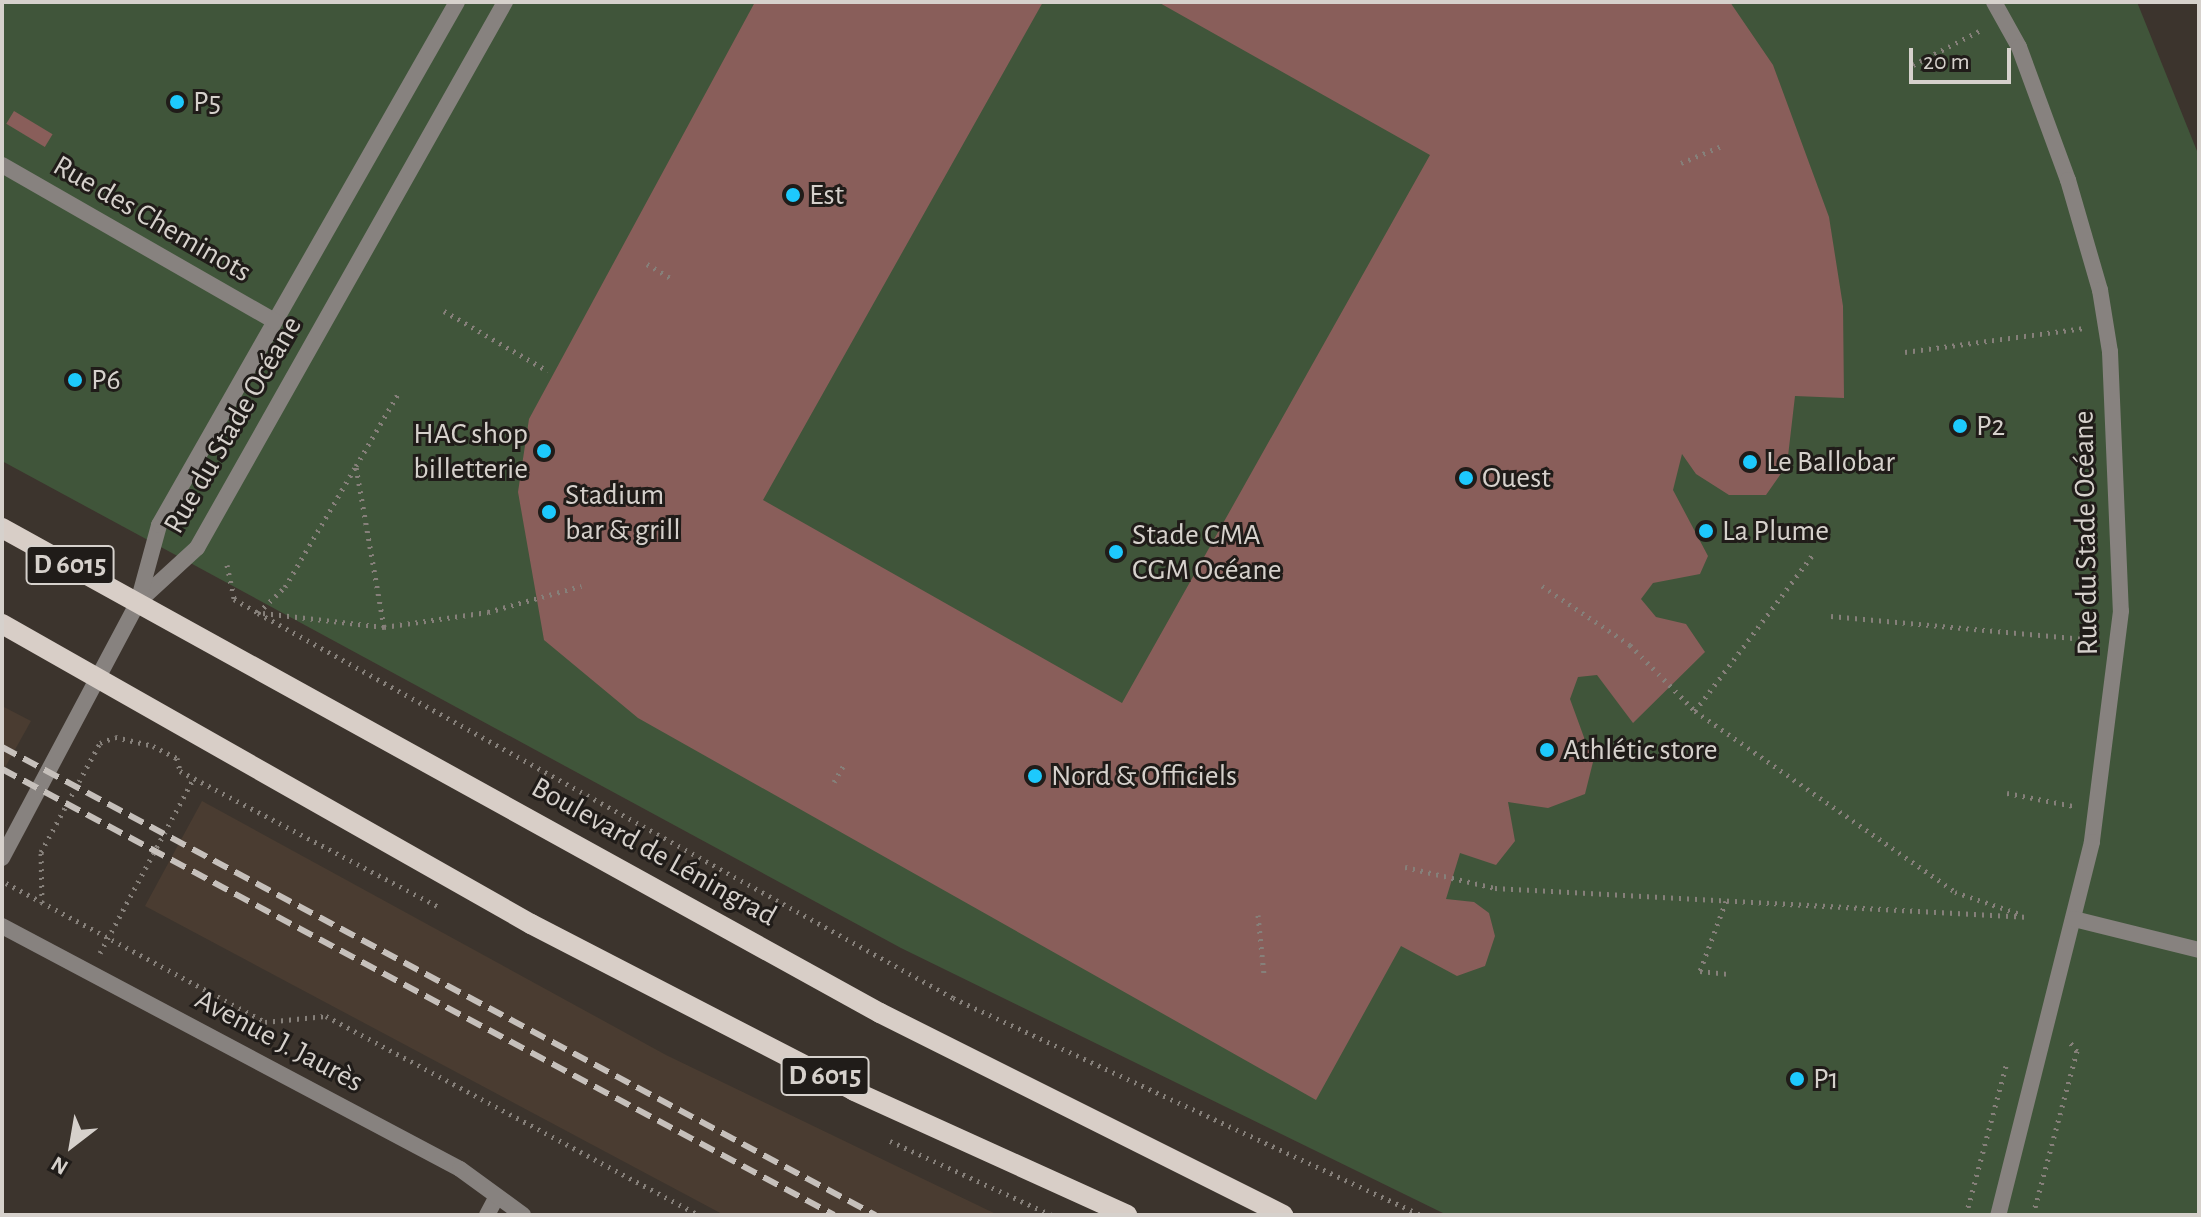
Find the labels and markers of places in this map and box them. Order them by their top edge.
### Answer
place label: P5 [193,84,221,120]
marker: P5 [168,93,186,111]
place label: Est [809,177,844,213]
marker: Est [784,186,802,204]
place label: P6 [91,362,121,398]
marker: P6 [66,371,84,389]
place label: P2 [1976,408,2005,444]
place label: HAC shop billetterie [413,416,528,486]
marker: P2 [1951,417,1969,435]
marker: HAC shop billetterie [535,442,553,460]
place label: Le Ballobar [1766,444,1895,480]
marker: Le Ballobar [1741,453,1759,471]
place label: Ouest [1482,460,1551,496]
marker: Ouest [1457,469,1475,487]
place label: Stadium bar & grill [565,477,681,548]
marker: Stadium bar & grill [540,503,558,521]
place label: La Plume [1722,513,1829,549]
place label: Stade CMA CGM Océane [1132,517,1281,588]
marker: La Plume [1697,522,1715,540]
marker: Stade CMA CGM Océane [1107,543,1125,561]
place label: Athlétic store [1563,732,1718,768]
marker: Athlétic store [1538,741,1556,759]
place label: Nord & Officiels [1051,758,1237,794]
marker: Nord & Officiels [1026,767,1044,785]
place label: P1 [1813,1061,1839,1097]
marker: P1 [1788,1070,1806,1088]

